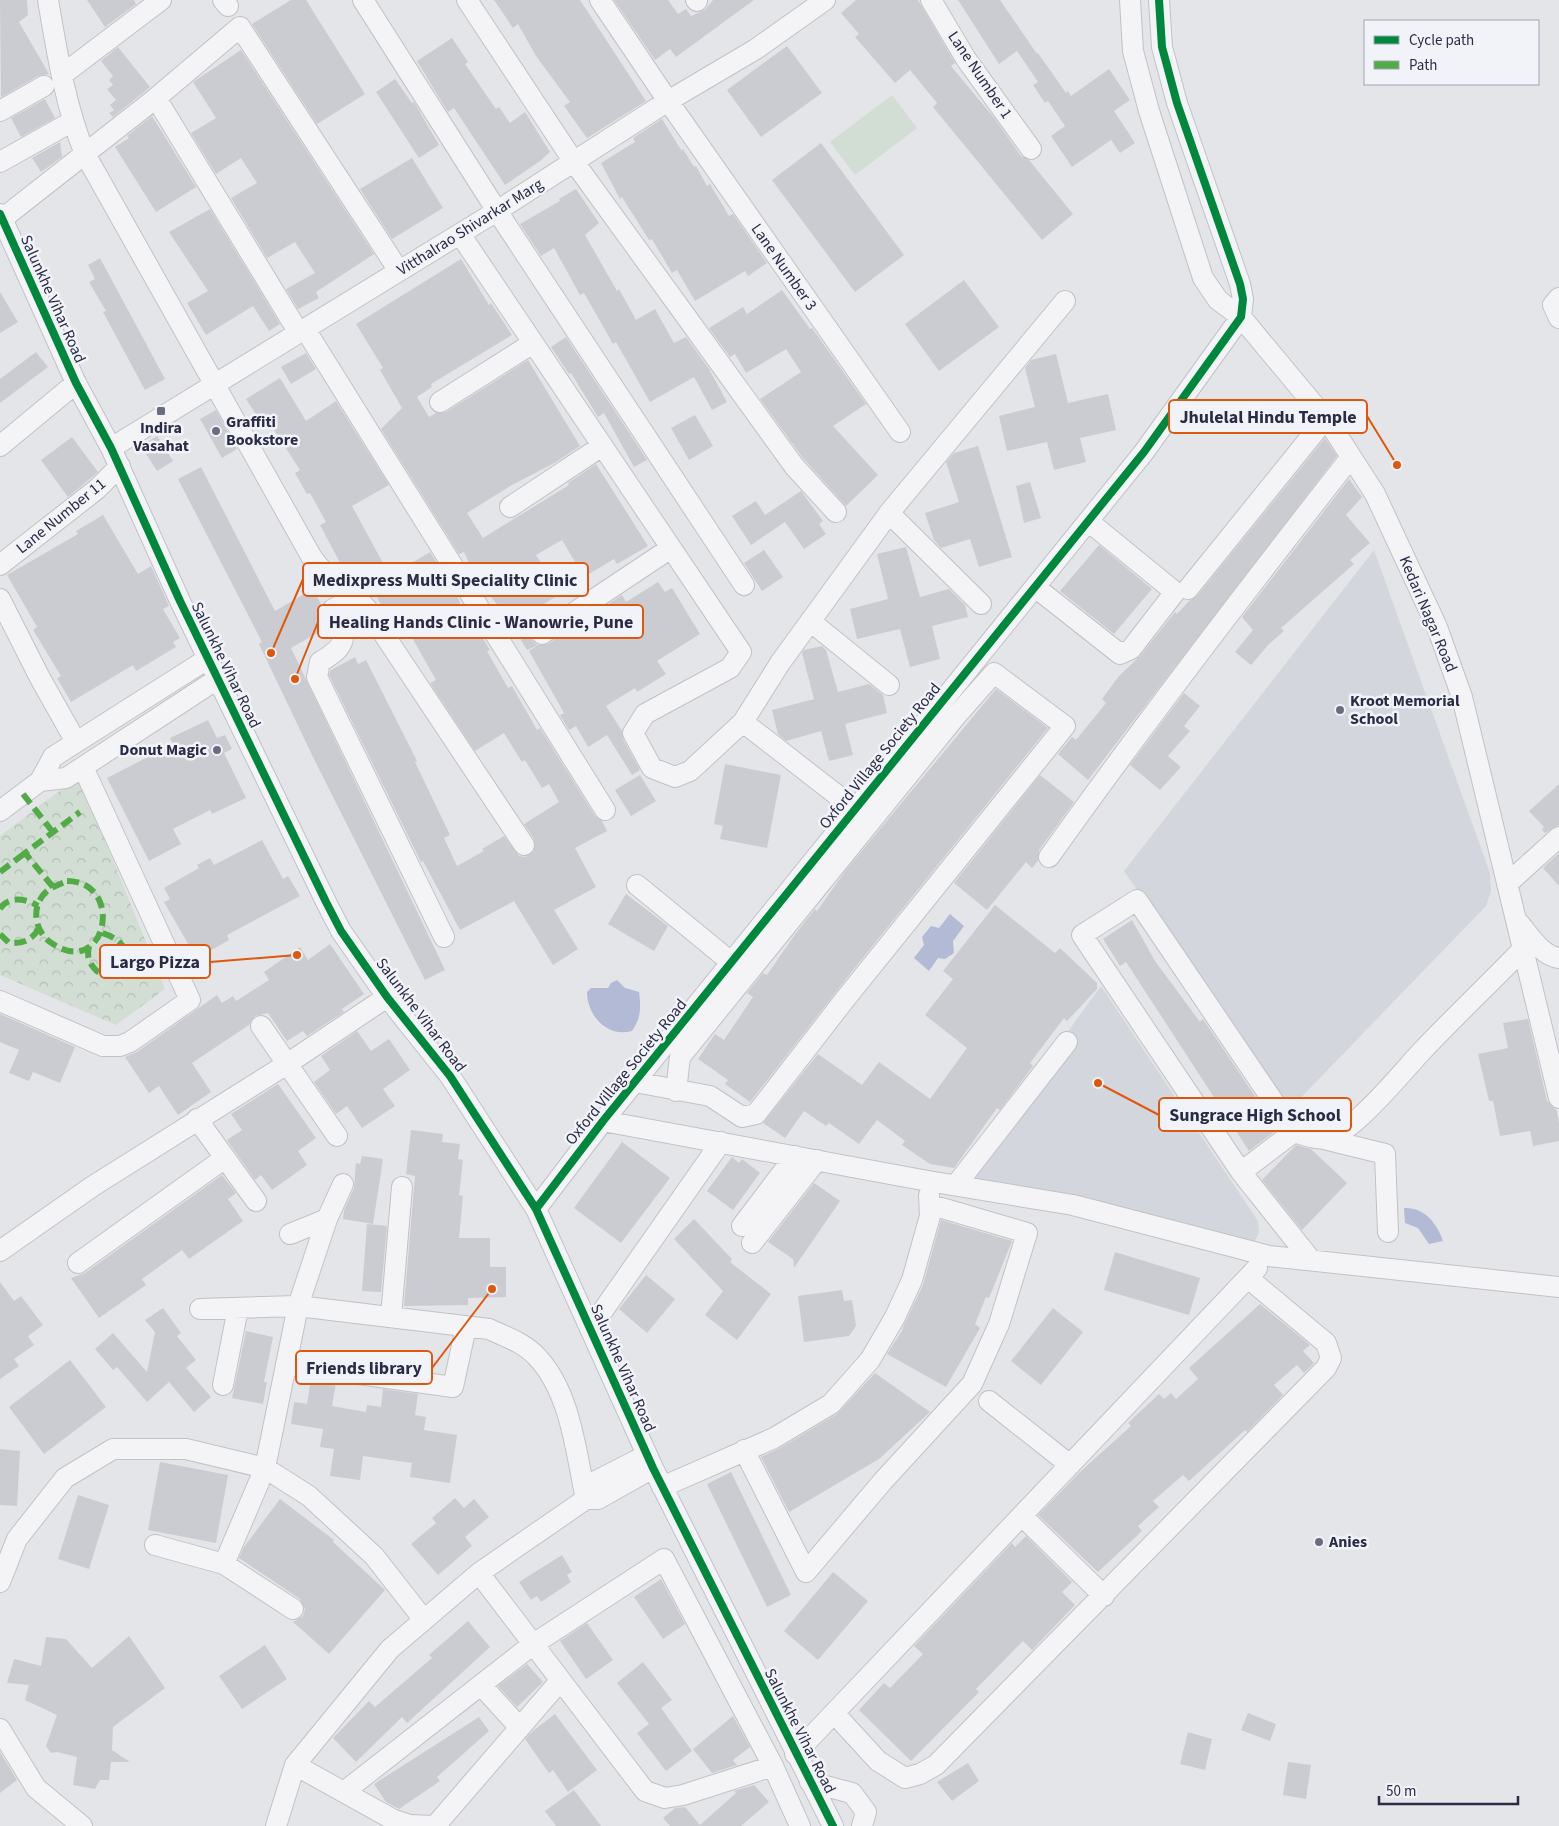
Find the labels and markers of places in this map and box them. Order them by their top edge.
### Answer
callout: Jhulelal Hindu Temple [1169,400,1367,433]
marker: Indira Vasahat [155,405,167,417]
place label: Graffiti Bookstore [226,411,298,451]
place label: Indira Vasahat [132,417,189,457]
marker: Graffiti Bookstore [210,425,222,437]
callout: Medixpress Multi Speciality Clinic [303,563,588,596]
callout: Healing Hands Clinic - Wanowrie, Pune [318,605,643,638]
place label: Kroot Memorial School [1350,690,1460,730]
marker: Kroot Memorial School [1334,704,1346,716]
place label: Donut Magic [119,739,208,761]
marker: Donut Magic [211,744,223,756]
callout: Largo Pizza [100,945,210,978]
callout: Sungrace High School [1159,1098,1351,1131]
callout: Friends library [296,1351,432,1384]
place label: Anies [1328,1531,1367,1553]
marker: Anies [1313,1536,1325,1548]

